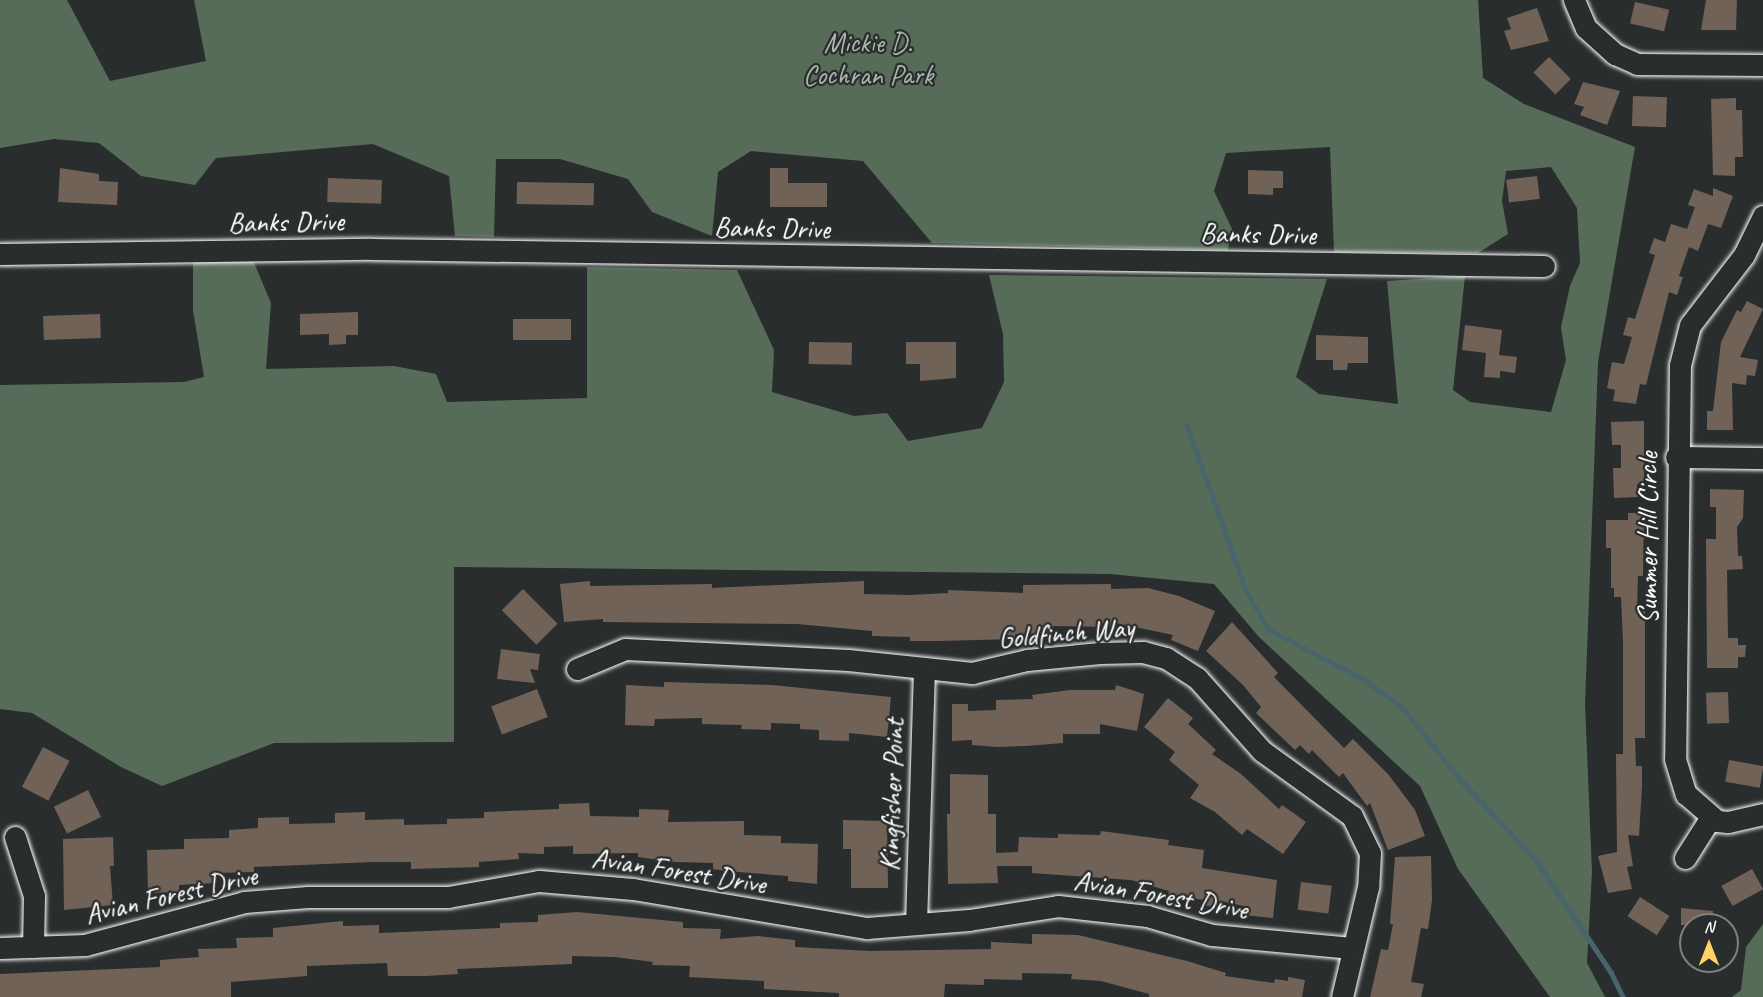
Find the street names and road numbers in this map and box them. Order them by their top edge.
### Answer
street label: Banks Drive [228,204,344,240]
street label: Banks Drive [714,210,830,246]
street label: Banks Drive [1200,216,1316,252]
street label: Summer Hill Circle [1631,452,1665,624]
street label: Goldfinch Way [997,610,1135,656]
street label: Kingfisher Point [873,718,911,872]
street label: Avian Forest Drive [589,841,769,901]
street label: Avian Forest Drive [81,859,261,931]
street label: Avian Forest Drive [1071,863,1251,927]

